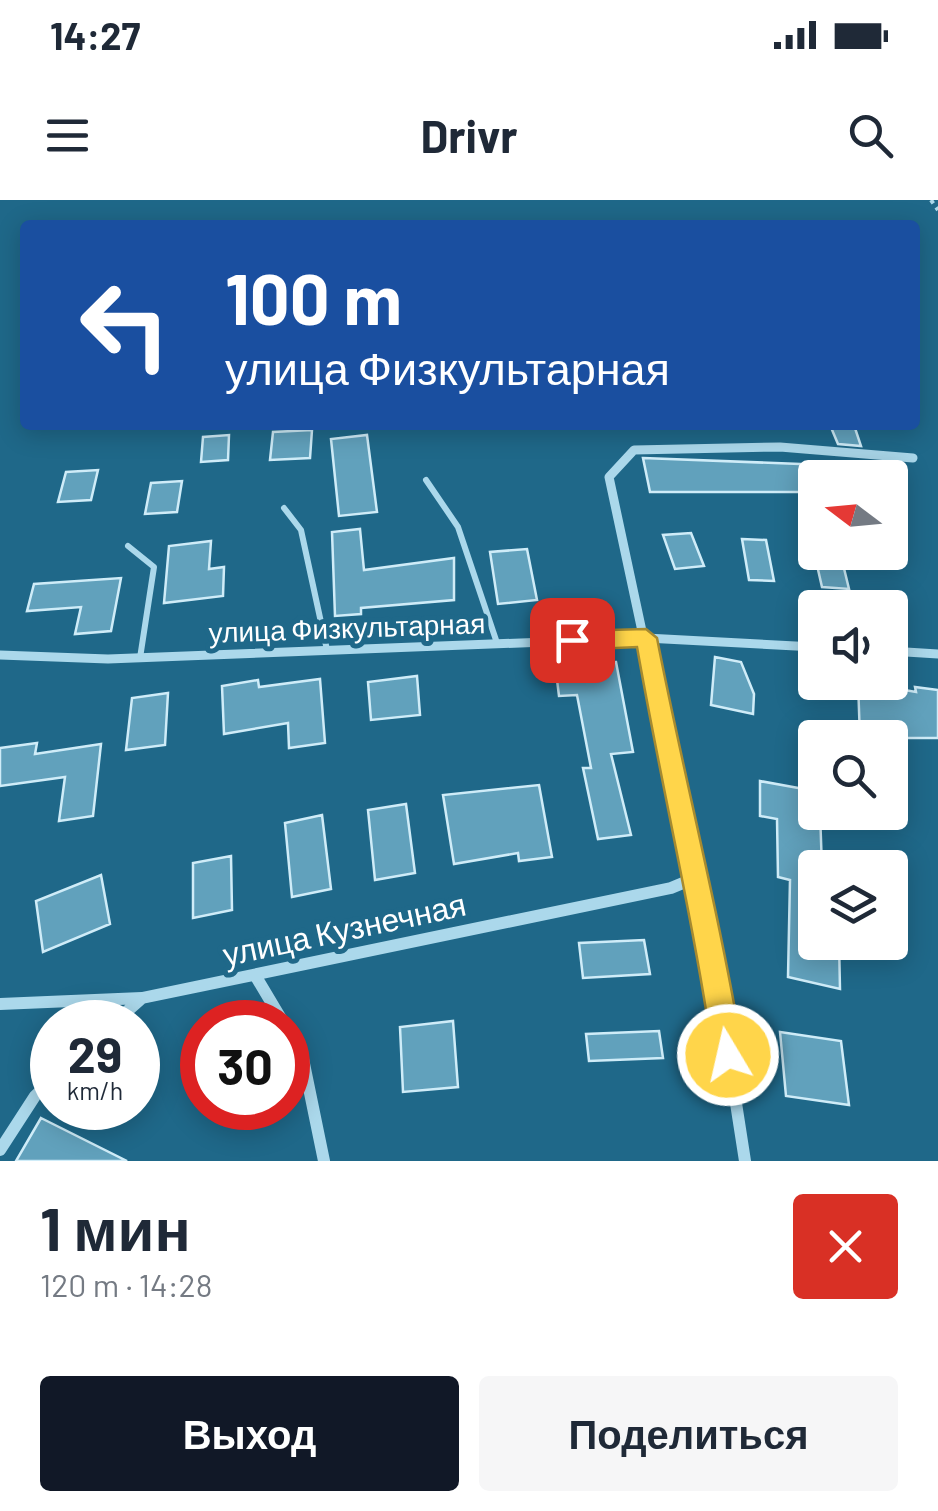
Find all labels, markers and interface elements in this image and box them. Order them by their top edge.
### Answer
text: 14:27 [50,12,140,58]
icon: menu [40,108,95,163]
text: Drivr [420,108,518,162]
icon: search [843,108,898,163]
text: 100 m [225,255,402,339]
icon: left [60,260,190,390]
text: улица Физкультарная [225,340,670,394]
north arrow [798,460,908,570]
map controls [798,460,908,960]
button: sound [798,590,908,700]
pin [530,598,615,683]
street label: улица Физкультарная [208,605,486,649]
icon: arrive [545,613,600,668]
button: search [798,720,908,830]
button: layers [798,850,908,960]
street label: улица Кузнечная [219,884,469,973]
speed limit sign: 30 [180,1000,310,1130]
position arrow [676,1003,780,1107]
text: 29 [68,1023,122,1083]
text: km/h [67,1075,123,1105]
text: 1 мин [40,1191,191,1263]
button: close [793,1194,898,1299]
text: 120 m · 14:28 [40,1265,212,1303]
button: Выход [40,1376,459,1491]
button: Поделиться [479,1376,898,1491]

